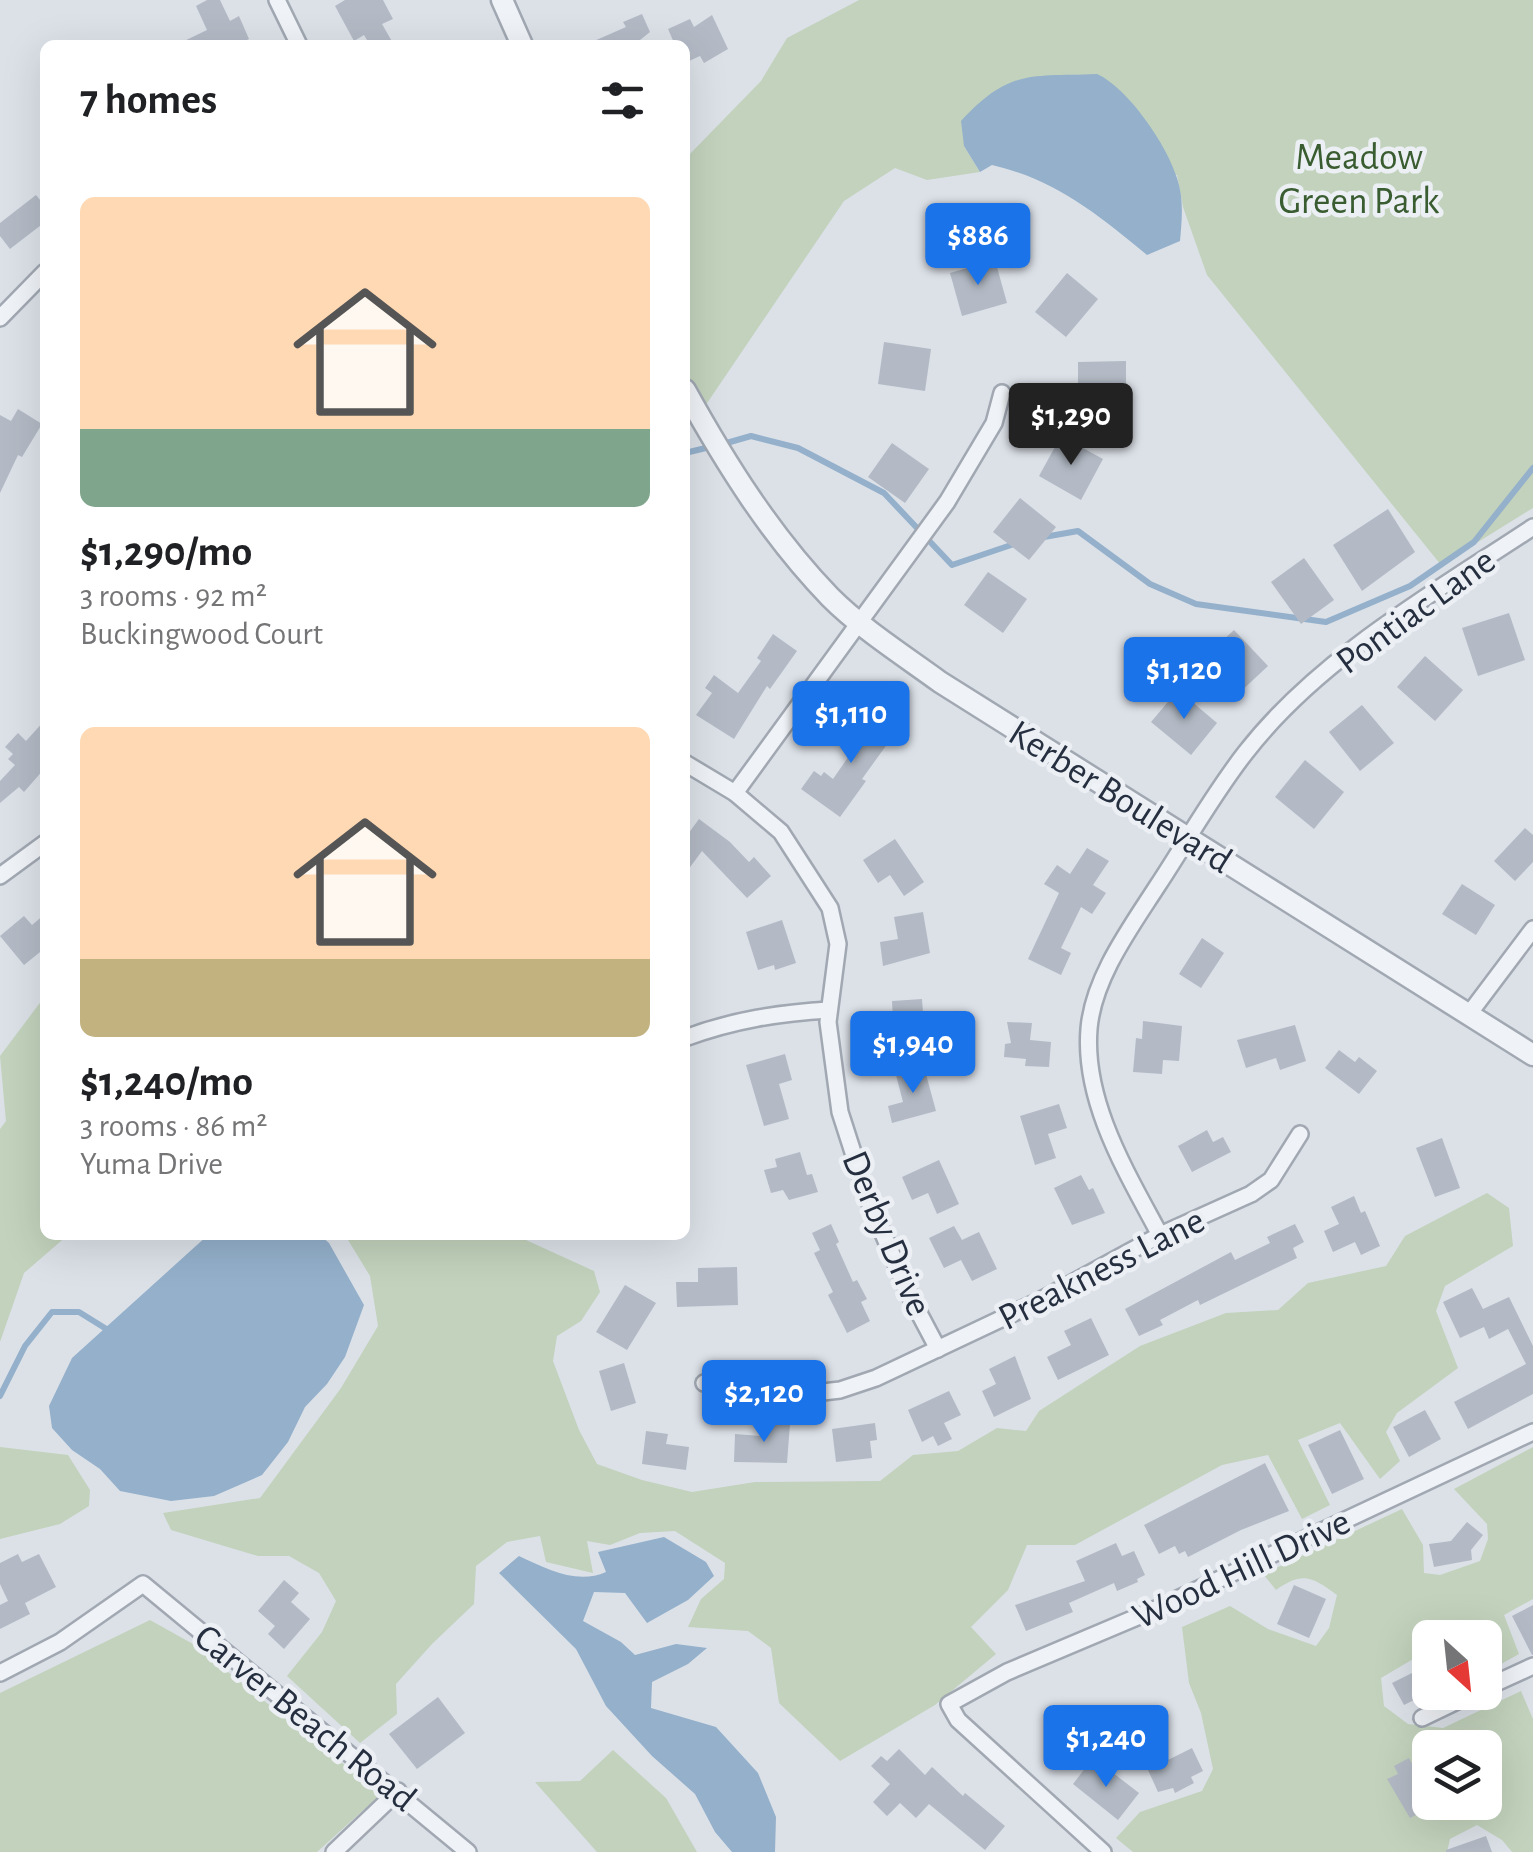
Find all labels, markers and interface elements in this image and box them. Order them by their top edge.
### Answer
icon: filters [595,73,650,128]
text: 7 homes [80,79,217,121]
park label: Meadow Green Park [1279,139,1440,221]
pin: $886 [919,203,1037,288]
text: $886 [947,219,1009,251]
icon: home [275,262,455,442]
pin: $1,290 [990,383,1152,468]
text: $1,290 [1031,399,1111,431]
text: $1,290/mo [80,531,252,573]
street label: Pontiac Lane [1330,542,1503,682]
text: 3 rooms · 92 m² [80,580,267,612]
text: Buckingwood Court [80,618,323,650]
pin: $1,120 [1103,637,1265,722]
text: $1,120 [1146,653,1222,685]
pin: $1,110 [770,681,932,766]
text: $1,110 [815,697,887,729]
street label: Kerber Boulevard [1002,714,1238,881]
icon: home [275,792,455,972]
pin: $1,940 [832,1011,994,1096]
text: $1,940 [872,1027,954,1059]
text: $1,240/mo [80,1061,253,1103]
text: 3 rooms · 86 m² [80,1110,267,1142]
street label: Derby Drive [834,1146,938,1322]
text: Yuma Drive [80,1148,223,1180]
street label: Preakness Lane [993,1202,1211,1338]
pin: $2,120 [683,1360,845,1445]
text: $2,120 [724,1376,804,1408]
street label: Wood Hill Drive [1127,1503,1356,1637]
street label: Carver Beach Road [187,1618,423,1819]
north arrow [1412,1620,1502,1710]
map controls [1412,1620,1502,1820]
pin: $1,240 [1025,1705,1187,1790]
text: $1,240 [1065,1721,1147,1753]
button: layers [1412,1730,1502,1820]

